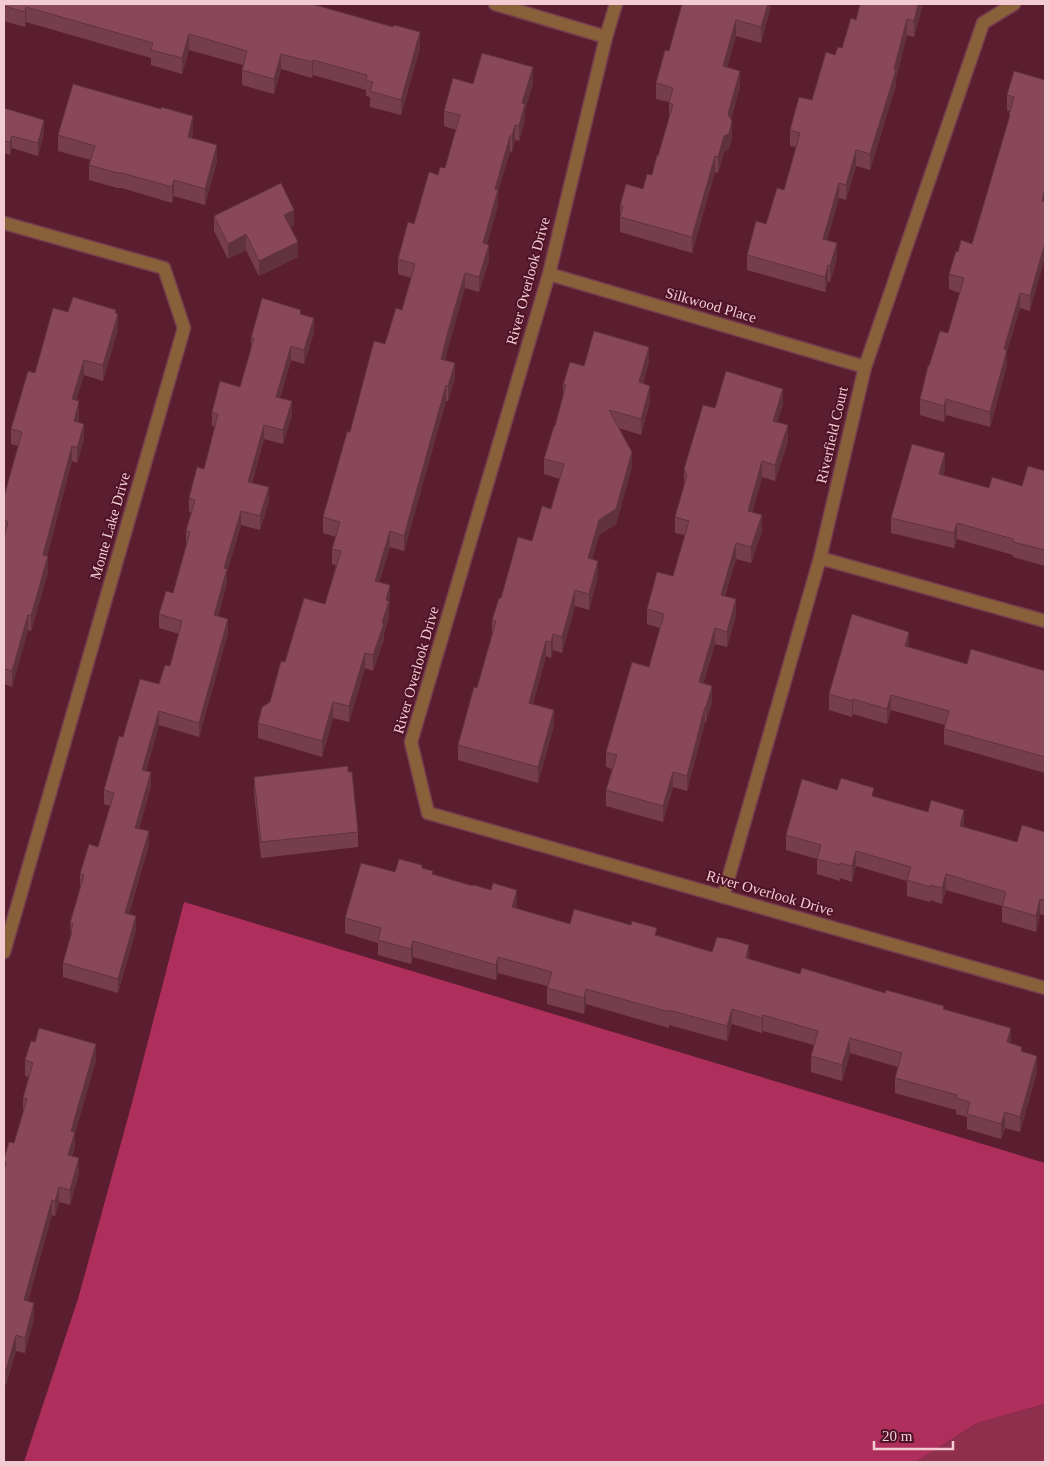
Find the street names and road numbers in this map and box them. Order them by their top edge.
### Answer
street label: River Overlook Drive [503,215,553,347]
street label: Silkwood Place [664,284,759,326]
street label: Riverfield Court [813,384,851,485]
street label: Monte Lake Drive [87,470,133,581]
street label: River Overlook Drive [390,604,442,735]
street label: River Overlook Drive [705,867,836,919]

